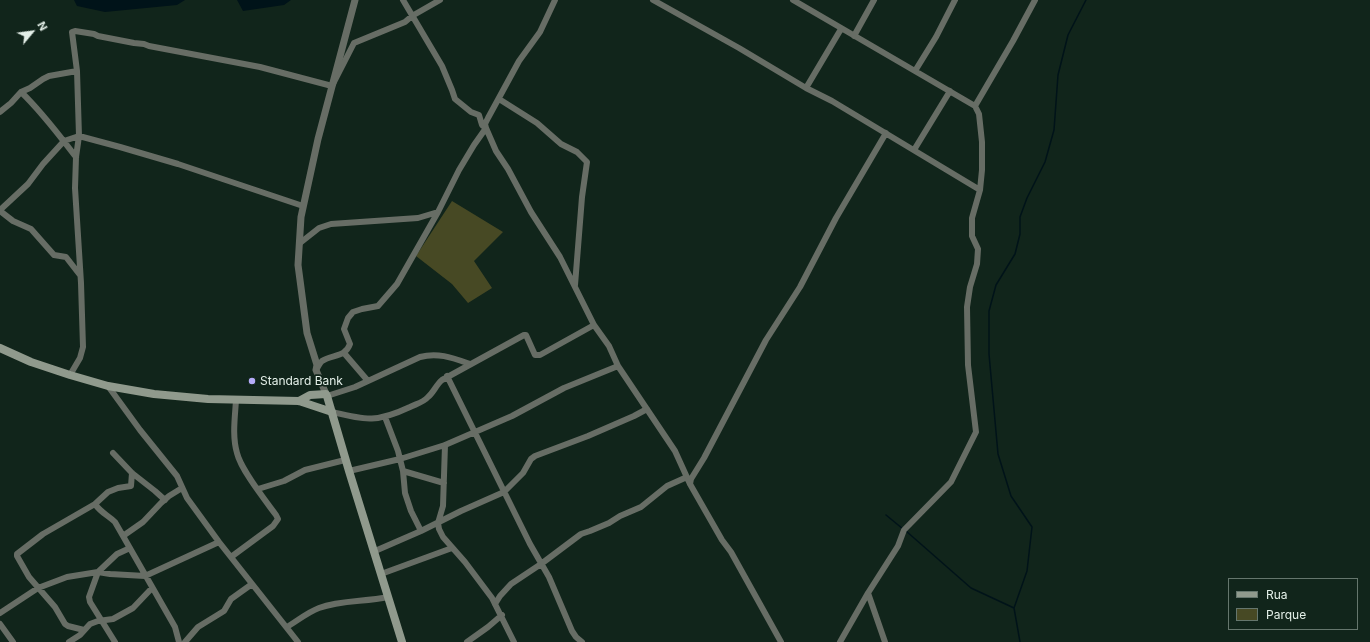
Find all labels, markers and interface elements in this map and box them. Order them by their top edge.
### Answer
north arrow [12,12,52,52]
text: N [34,19,51,33]
place label: Standard Bank [260,374,343,388]
marker: Standard Bank [247,376,257,386]
legend [1228,578,1358,630]
text: Rua [1266,587,1288,602]
text: Parque [1266,607,1306,622]

